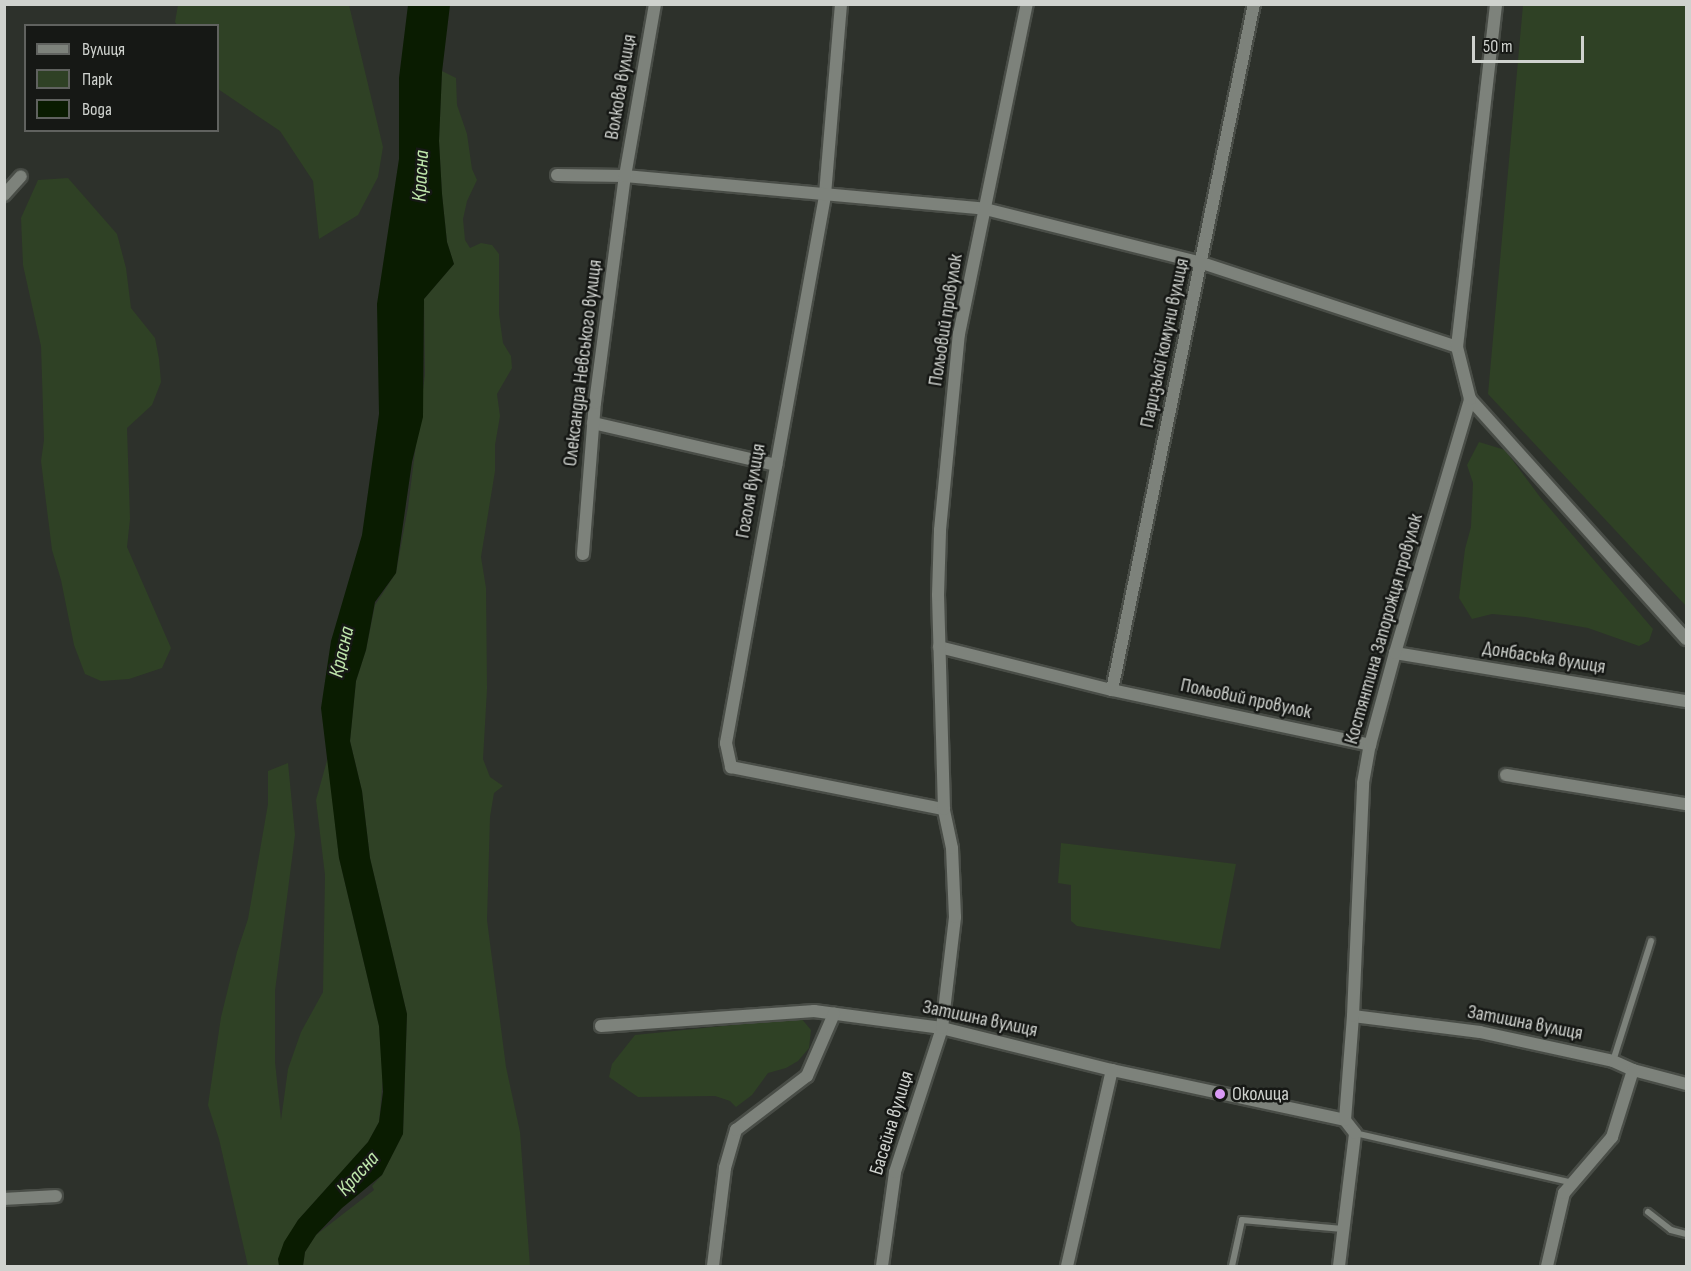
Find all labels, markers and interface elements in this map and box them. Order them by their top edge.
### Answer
legend [24,24,219,132]
scale bar [1475,24,1588,62]
street label: Волкова вулиця [600,32,642,142]
text: 50 m [1483,36,1513,57]
text: Вулиця [82,39,125,60]
text: Парк [82,69,112,90]
text: Вода [82,99,112,120]
water label: Красна [407,150,435,202]
street label: Польовий провулок [924,252,968,388]
street label: Паризької комуни вулиця [1135,256,1195,430]
street label: Олександра Невського вулиця [558,258,608,468]
street label: Гоголя вулиця [731,442,771,540]
street label: Костянтина Запорожця провулок [1340,511,1428,747]
water label: Красна [324,624,360,680]
street label: Донбаська вулиця [1481,636,1607,680]
street label: Польовий провулок [1178,673,1314,725]
street label: Затишна вулиця [920,995,1040,1043]
street label: Затишна вулиця [1465,1000,1585,1046]
street label: Басейна вулиця [865,1068,919,1178]
place label: Околица [1232,1082,1289,1106]
marker: Околица [1213,1087,1227,1101]
water label: Красна [331,1146,385,1202]

